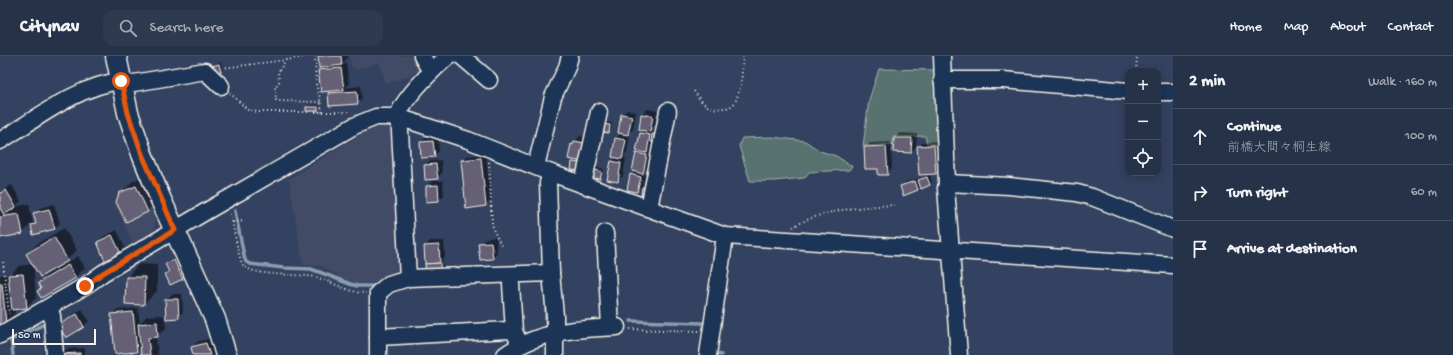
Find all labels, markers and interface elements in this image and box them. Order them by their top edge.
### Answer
search box [103,10,383,46]
text: Citynav [20,16,79,39]
icon: search [117,17,139,39]
text: Search here [149,19,223,37]
text: Home [1230,19,1262,36]
text: Map [1284,19,1308,36]
text: About [1330,19,1366,36]
text: Contact [1388,19,1433,36]
map controls [1125,68,1161,176]
button: + [1125,68,1161,104]
route start [112,72,130,90]
text: 2 min [1189,72,1225,92]
text: Walk · 160 m [1368,75,1437,90]
button: − [1125,104,1161,140]
text: Continue [1227,118,1281,136]
icon: ahead [1189,126,1211,148]
text: 100 m [1405,129,1437,144]
button: locate [1125,140,1161,176]
text: 前橋大間々桐生線 [1227,141,1331,156]
icon: right [1189,182,1211,204]
text: Turn right [1227,184,1287,202]
text: 60 m [1411,185,1437,200]
icon: arrive [1189,238,1211,260]
text: Arrive at destination [1227,240,1357,258]
route end [76,277,94,295]
scale bar [12,327,96,346]
text: 50 m [18,330,40,342]

